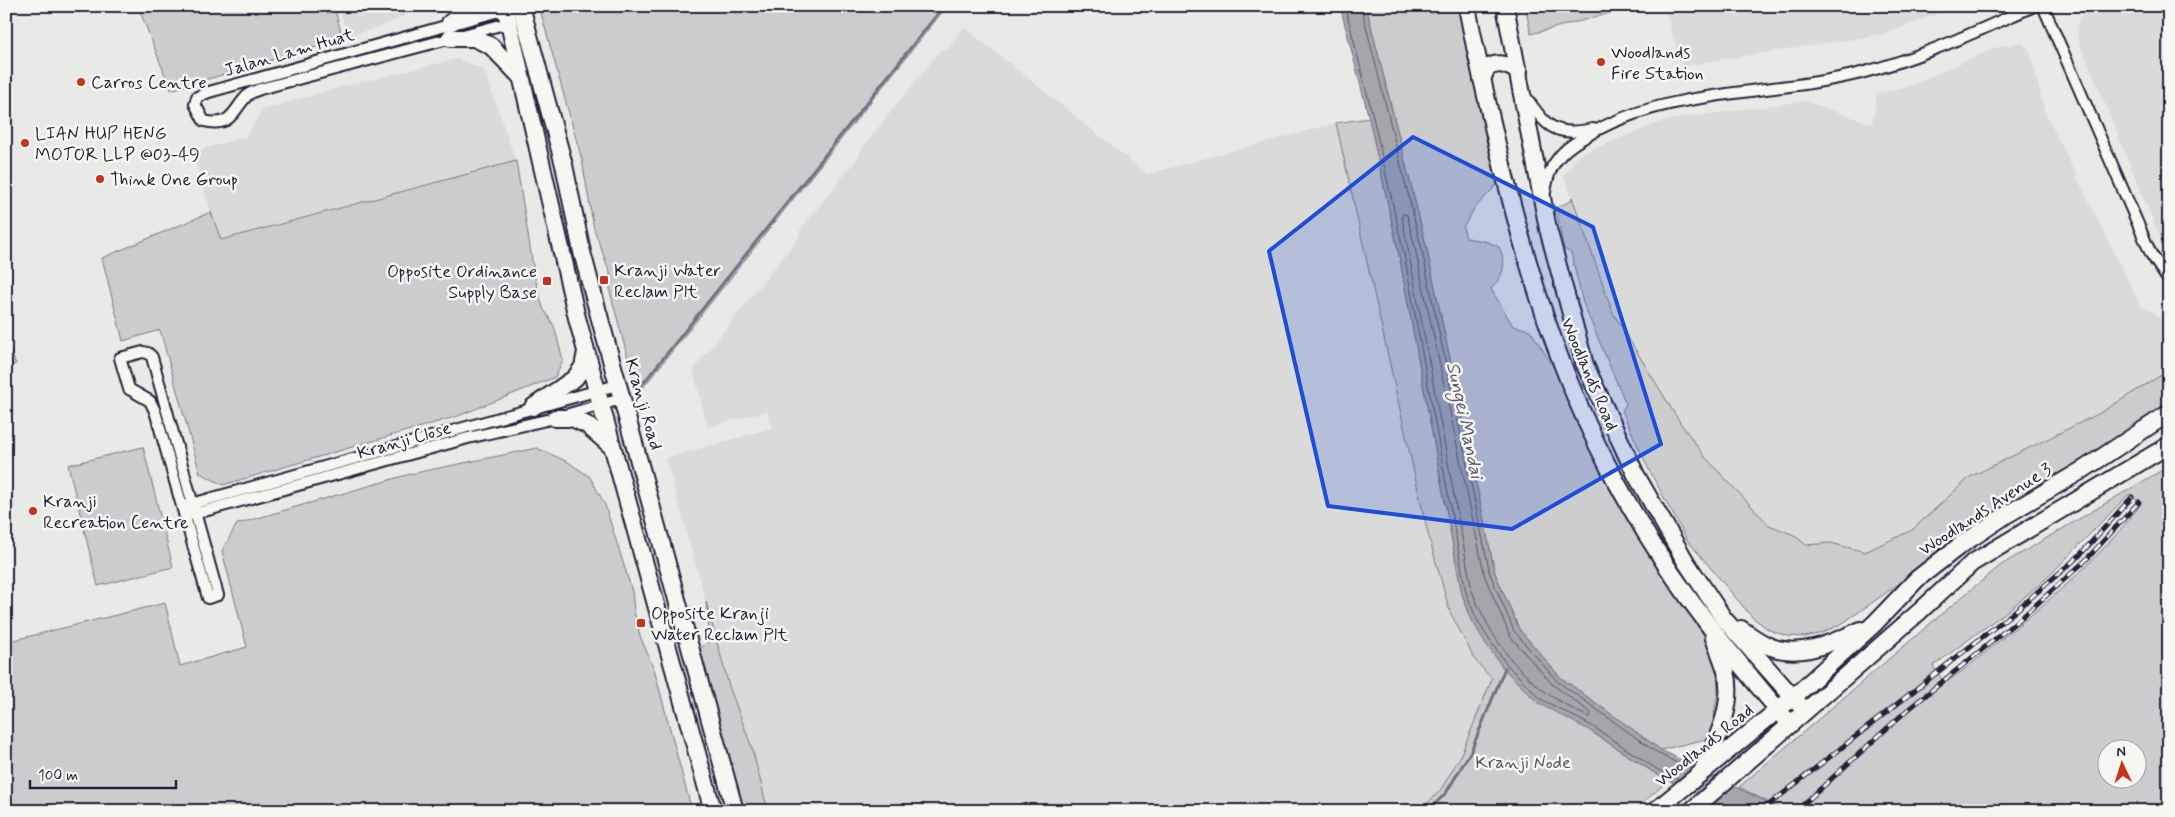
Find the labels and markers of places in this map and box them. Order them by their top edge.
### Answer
place label: Woodlands Fire Station [1611,41,1704,86]
marker: Woodlands Fire Station [1595,56,1607,68]
place label: Carros Centre [91,71,207,95]
marker: Carros Centre [75,76,87,88]
place label: LIAN HUP HENG MOTOR LLP @03-49 [35,122,200,167]
marker: LIAN HUP HENG MOTOR LLP @03-49 [19,137,31,149]
place label: Think One Group [110,168,238,192]
marker: Think One Group [94,173,106,185]
place label: Kranji Water Reclam Plt [614,259,722,304]
place label: Opposite Ordinance Supply Base [387,260,537,305]
marker: Kranji Water Reclam Plt [598,274,610,286]
marker: Opposite Ordinance Supply Base [541,275,553,287]
place label: Kranji Recreation Centre [43,490,188,535]
marker: Kranji Recreation Centre [27,505,39,517]
place label: Opposite Kranji Water Reclam Plt [651,602,788,647]
marker: Opposite Kranji Water Reclam Plt [635,617,647,629]

